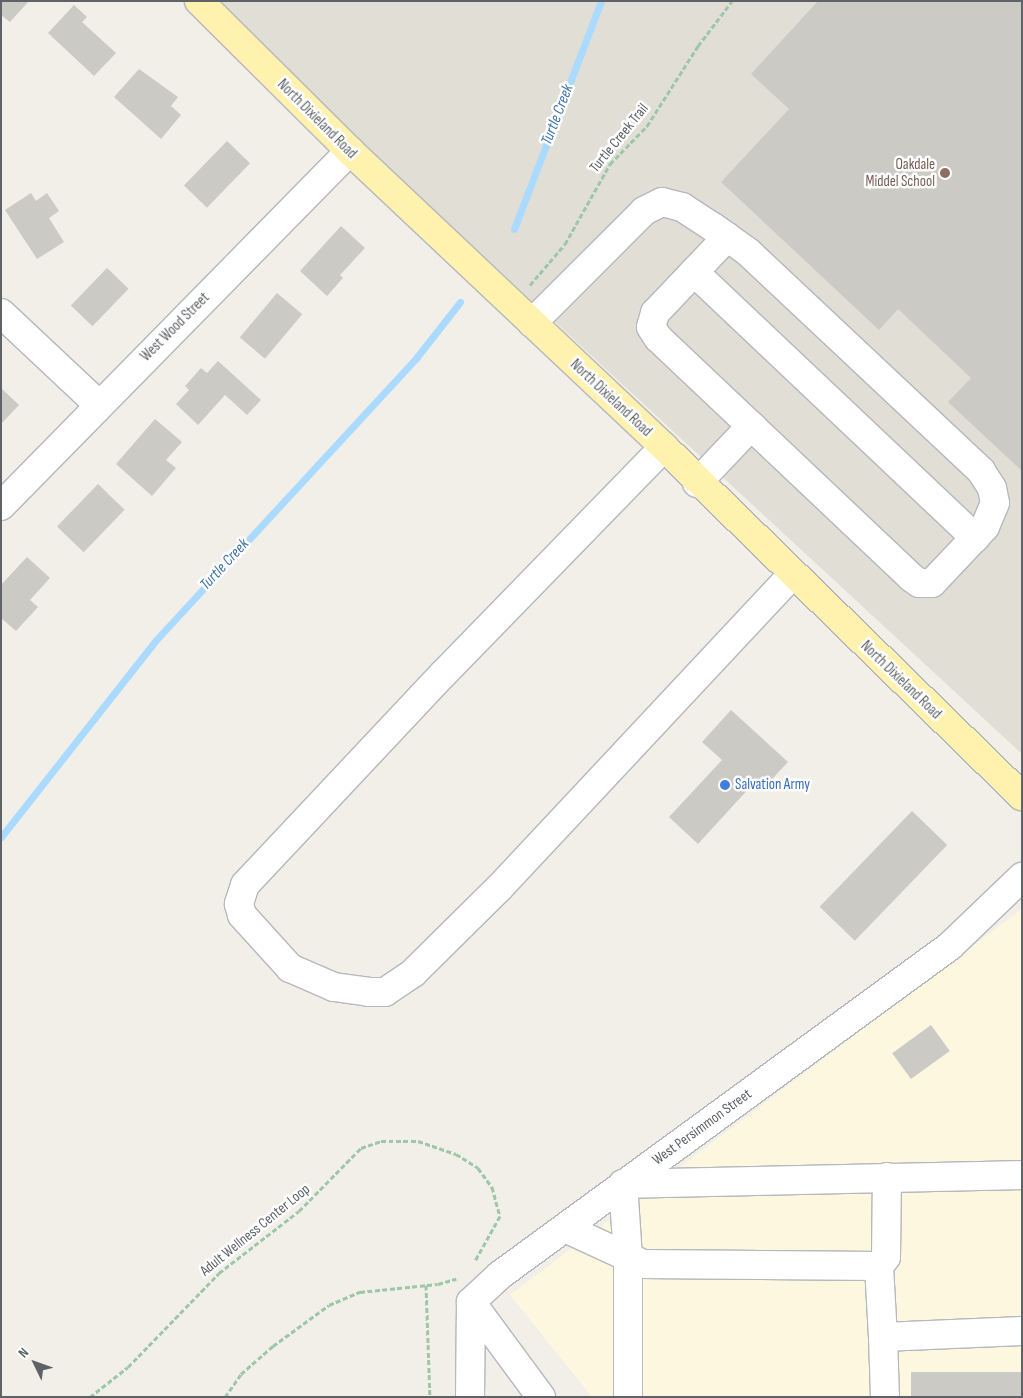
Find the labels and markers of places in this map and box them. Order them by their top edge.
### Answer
place label: Oakdale Middel School [866,155,935,190]
marker: Oakdale Middel School [939,167,951,179]
place label: Salvation Army [735,776,810,794]
marker: Salvation Army [719,779,731,791]

